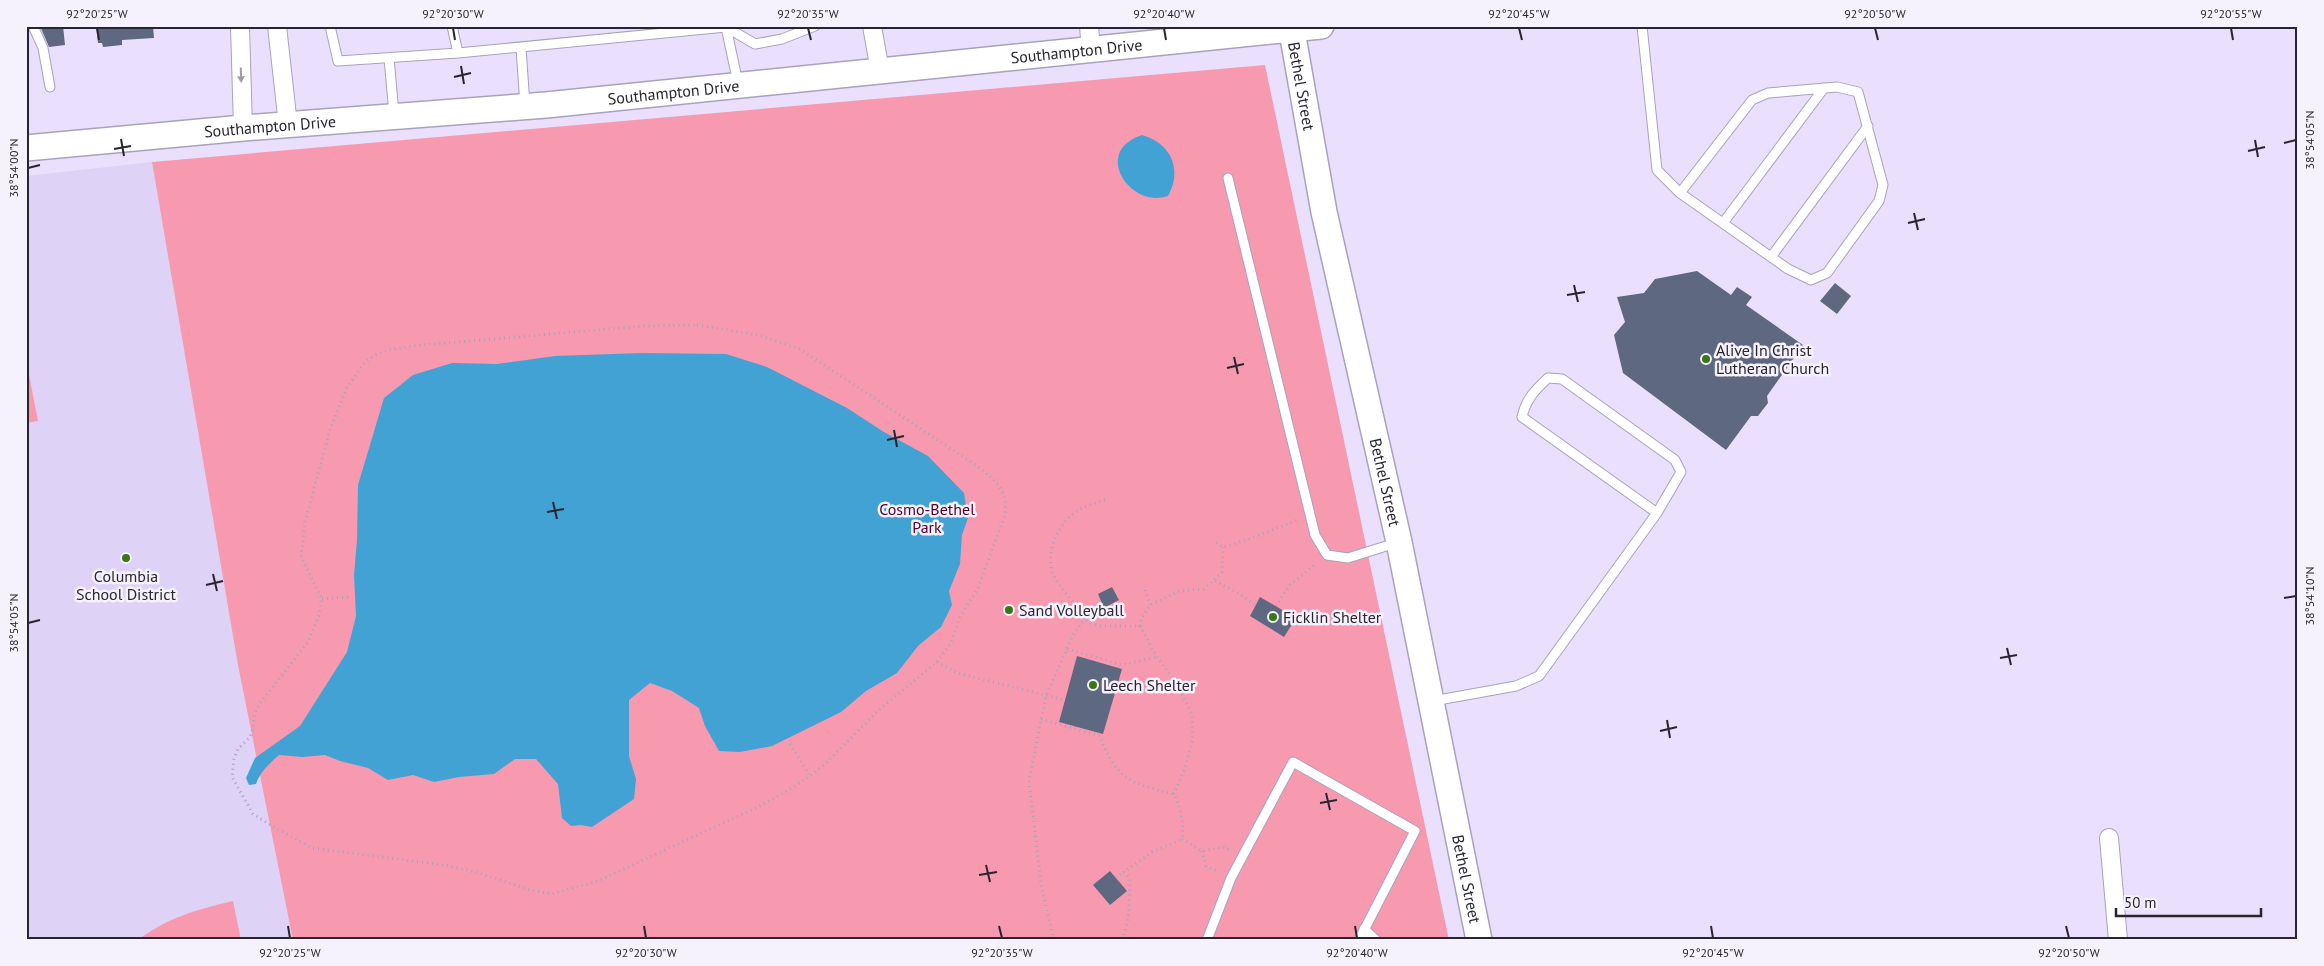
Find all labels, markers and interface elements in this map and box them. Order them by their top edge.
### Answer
text: 92°20'25"W [66,6,128,21]
text: 92°20'30"W [422,6,484,21]
text: 92°20'35"W [777,6,839,21]
text: 92°20'40"W [1133,6,1195,21]
text: 92°20'45"W [1488,6,1550,21]
text: 92°20'50"W [1844,6,1906,21]
text: 92°20'55"W [2200,6,2262,21]
street label: Southampton Drive [1010,34,1143,68]
street label: Bethel Street [1284,40,1319,133]
one-way arrow [238,67,246,83]
street label: Southampton Drive [607,75,740,109]
text: 38°54'05"N [2302,110,2317,170]
street label: Southampton Drive [203,111,337,142]
text: 38°54'00"N [6,138,21,198]
place label: Alive In Christ Lutheran Church [1716,340,1829,378]
marker: Alive In Christ Lutheran Church [1700,353,1712,365]
street label: Bethel Street [1366,436,1405,529]
park label: Cosmo-Bethel Park [879,499,975,537]
marker: Columbia School District [120,552,132,564]
place label: Columbia School District [76,566,176,604]
text: 38°54'10"N [2302,566,2317,626]
text: 38°54'05"N [6,593,21,653]
place label: Sand Volleyball [1019,600,1124,620]
marker: Sand Volleyball [1003,604,1015,616]
place label: Ficklin Shelter [1283,607,1382,627]
marker: Ficklin Shelter [1267,611,1279,623]
place label: Leech Shelter [1103,675,1196,695]
marker: Leech Shelter [1087,679,1099,691]
street label: Bethel Street [1448,833,1485,925]
scale bar [2116,886,2262,918]
text: 50 m [2124,893,2157,912]
text: 92°20'25"W [259,945,321,960]
text: 92°20'30"W [615,945,677,960]
text: 92°20'35"W [971,945,1033,960]
text: 92°20'40"W [1326,945,1388,960]
text: 92°20'45"W [1682,945,1744,960]
text: 92°20'50"W [2038,945,2100,960]

